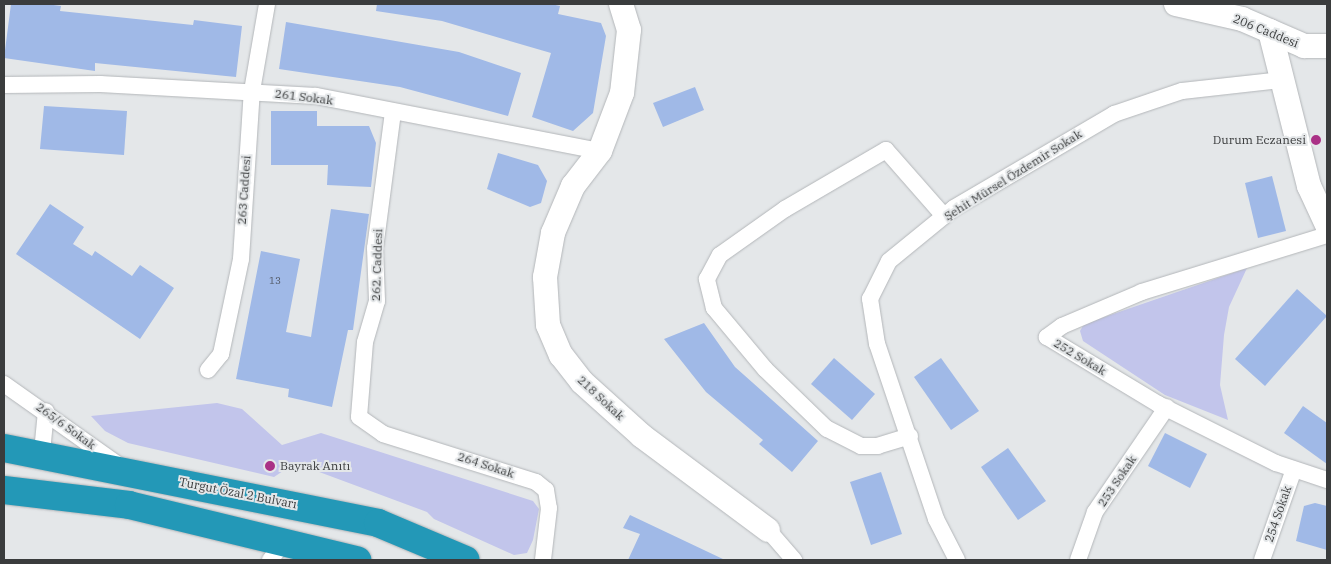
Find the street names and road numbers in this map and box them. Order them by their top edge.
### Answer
street label: 206 Caddesi [1231,11,1301,51]
street label: 261 Sokak [274,86,334,108]
street label: Şehit Mürsel Özdemir Sokak [941,127,1085,223]
street label: 263 Caddesi [234,155,254,225]
street label: 262. Caddesi [369,229,385,301]
street label: 252 Sokak [1051,336,1109,378]
street label: 218 Sokak [575,373,627,423]
street label: 265/6 Sokak [33,399,99,453]
street label: 264 Sokak [456,449,516,481]
street label: 253 Sokak [1095,453,1139,509]
street label: Turgut Özal 2 Bulvarı [178,475,298,511]
street label: 254 Sokak [1262,484,1294,544]

